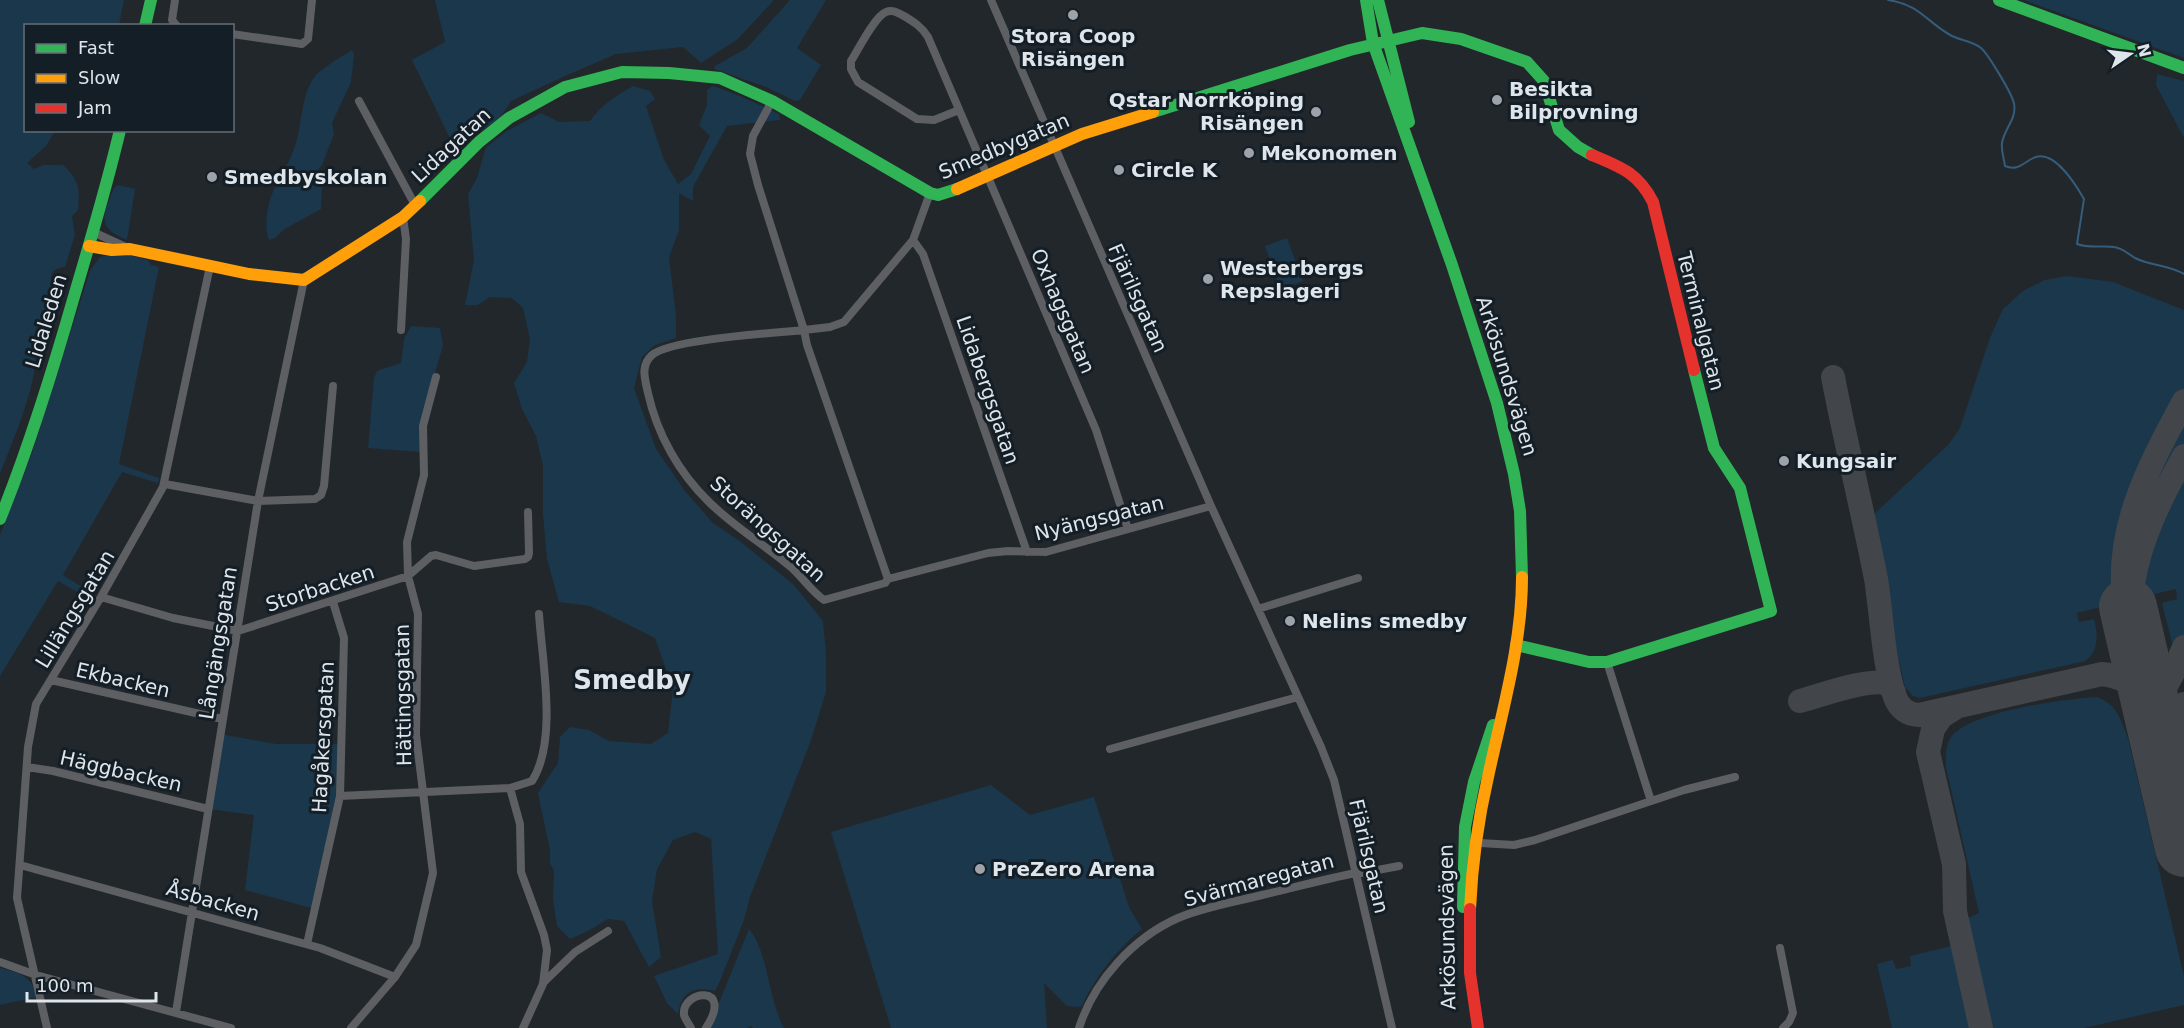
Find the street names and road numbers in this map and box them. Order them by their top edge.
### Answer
street label: Lidagatan [406,102,496,188]
street label: Smedbygatan [935,108,1073,184]
street label: Fjärilsgatan [1103,240,1173,356]
street label: Oxhagsgatan [1026,245,1100,377]
street label: Terminalgatan [1672,248,1730,393]
street label: Lidaleden [20,271,72,371]
street label: Arkösundsvägen [1471,293,1543,459]
street label: Lidabergsgatan [951,313,1025,467]
street label: Storängsgatan [705,471,831,587]
street label: Nyängsgatan [1032,490,1166,546]
street label: Lillängsgatan [30,546,120,672]
street label: Storbacken [263,559,377,617]
street label: Långängsgatan [194,565,242,721]
street label: Hättingsgatan [390,624,416,766]
street label: Ekbacken [74,658,172,702]
street label: Hagåkersgatan [307,661,339,813]
street label: Häggbacken [58,745,184,797]
street label: Fjärilsgatan [1344,796,1394,916]
street label: Arkösundsvägen [1434,844,1460,1010]
street label: Svärmaregatan [1181,848,1337,912]
street label: Åsbacken [164,876,262,926]

